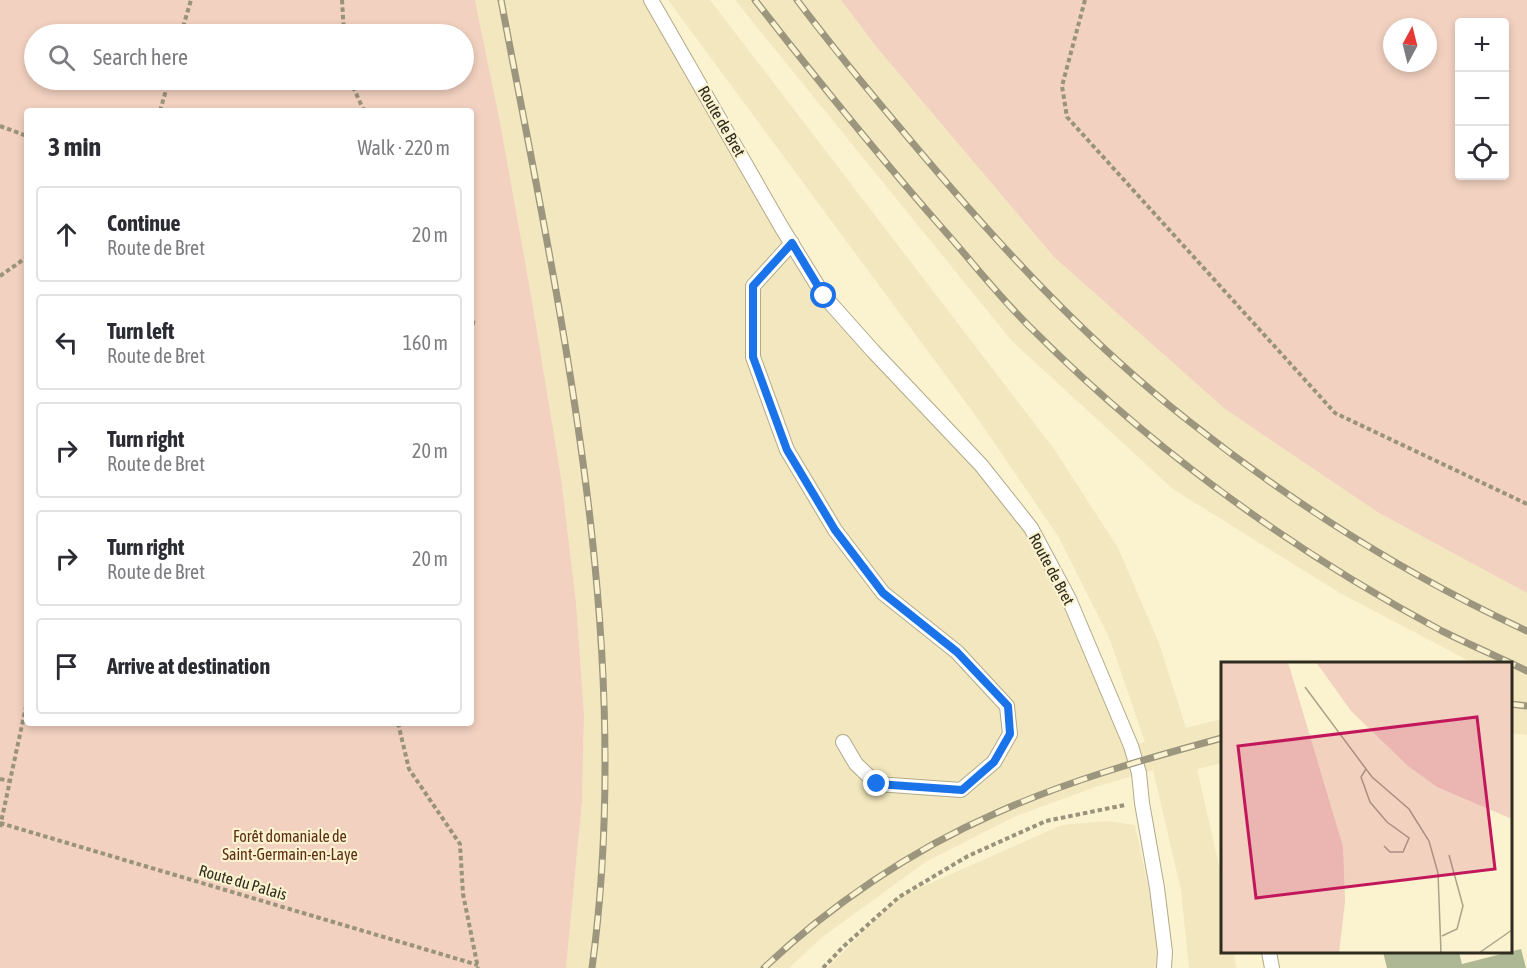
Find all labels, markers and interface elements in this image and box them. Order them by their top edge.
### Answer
north arrow [1383,18,1437,72]
map controls [1455,18,1509,180]
button: + [1455,18,1509,72]
search box [24,24,474,90]
icon: search [45,41,78,74]
text: Search here [93,44,188,70]
button: − [1455,72,1509,126]
street label: Route de Bret [695,83,750,160]
button: locate [1455,126,1509,180]
text: 3 min [48,132,101,162]
text: Walk · 220 m [358,136,450,159]
text: Continue [107,210,181,236]
icon: ahead [50,218,83,251]
text: 20 m [412,223,448,246]
text: Route de Bret [107,236,205,259]
route start [810,282,836,308]
text: Turn left [107,318,174,344]
icon: left [50,326,83,359]
text: 160 m [403,331,448,354]
text: Route de Bret [107,344,205,367]
text: Turn right [107,426,184,452]
icon: right [50,434,83,467]
text: 20 m [412,439,448,462]
text: Route de Bret [107,452,205,475]
street label: Route de Bret [1026,530,1079,608]
text: Turn right [107,534,184,560]
icon: right [50,542,83,575]
text: 20 m [412,547,448,570]
text: Route de Bret [107,560,205,583]
icon: arrive [50,650,83,683]
text: Arrive at destination [107,653,270,679]
inset map [1221,662,1512,953]
route end [863,770,889,796]
park label: Forêt domaniale de Saint-Germain-en-Laye [222,827,358,864]
street label: Route du Palais [197,861,289,903]

